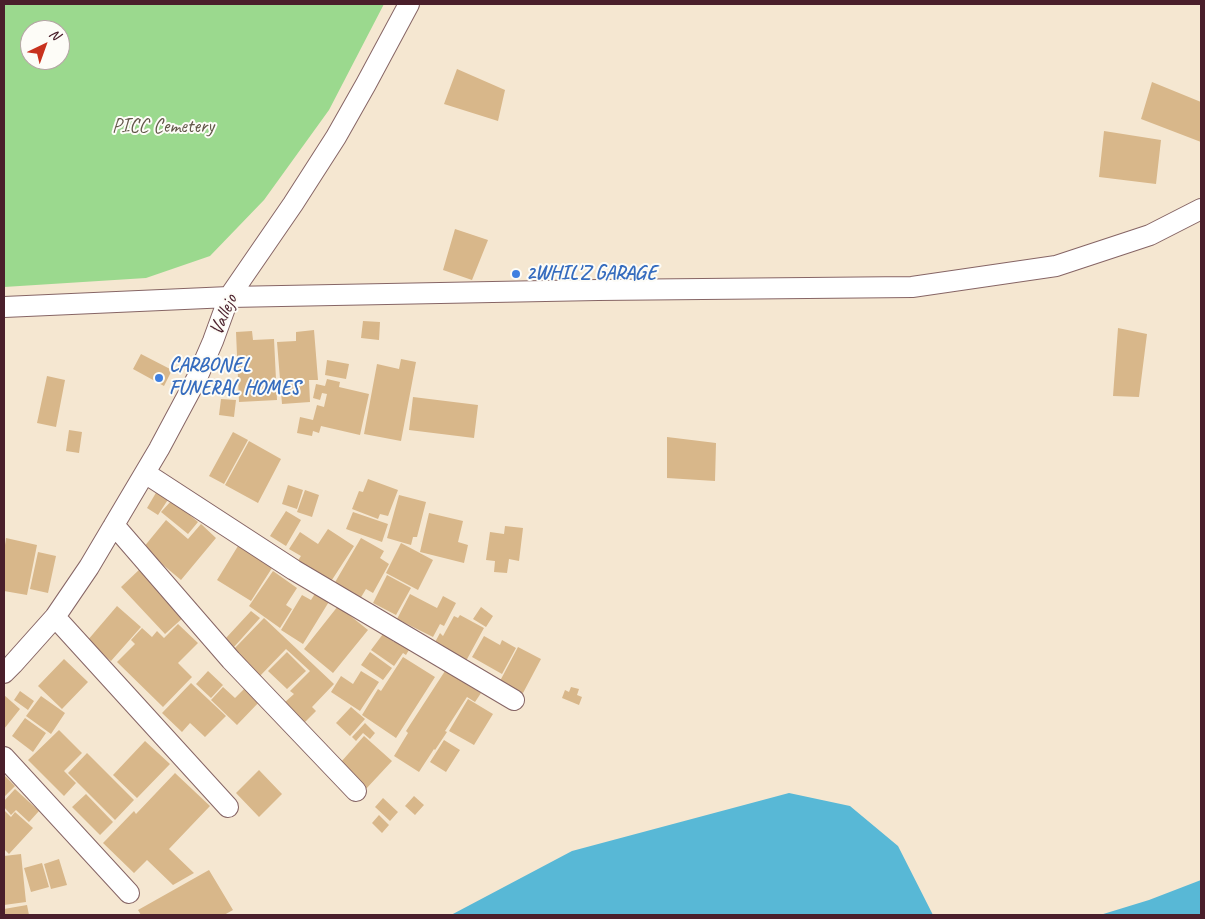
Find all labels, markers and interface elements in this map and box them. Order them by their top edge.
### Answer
north arrow [20,20,70,70]
text: N [46,25,64,43]
park label: PICC Cemetery [112,115,214,139]
place label: 2WHIL'Z GARAGE [526,262,656,286]
marker: 2WHIL'Z GARAGE [510,268,522,280]
street label: Vallejo [205,291,243,339]
place label: CARBONEL FUNERAL HOMES [169,354,300,401]
marker: CARBONEL FUNERAL HOMES [153,372,165,384]

